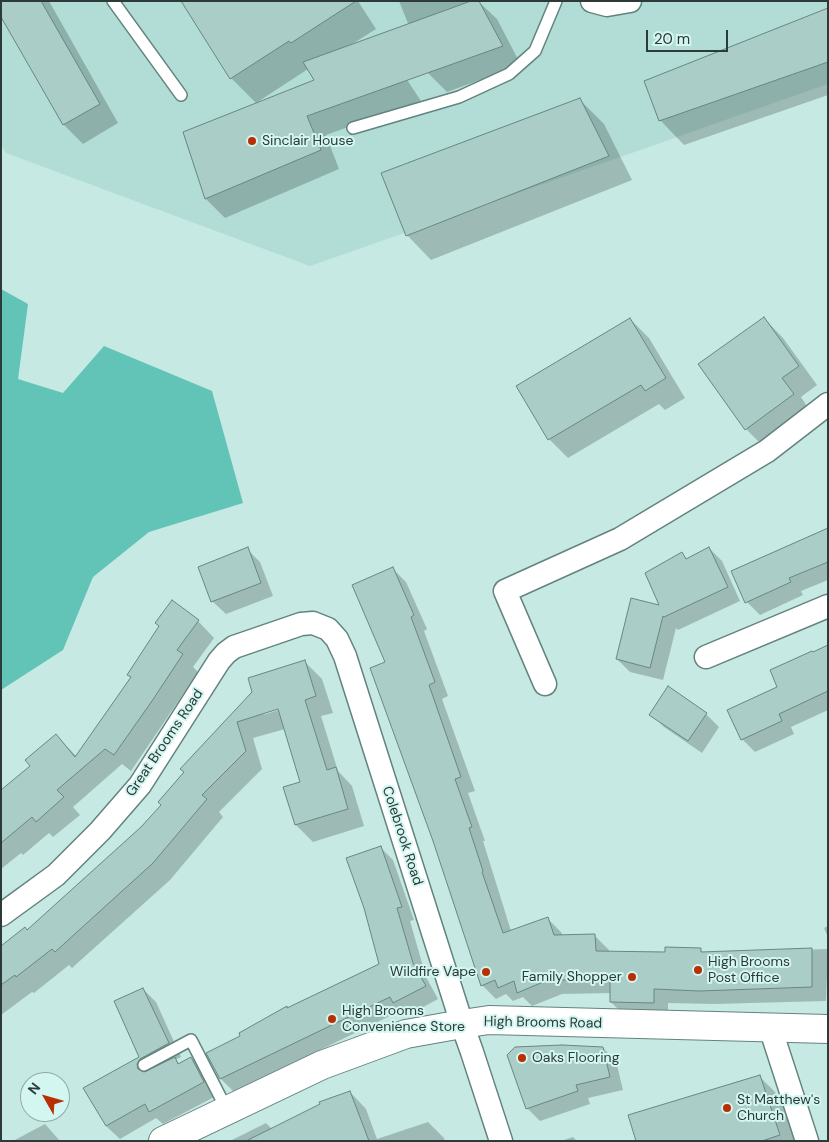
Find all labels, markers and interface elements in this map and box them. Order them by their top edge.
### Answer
scale bar [649,20,732,52]
text: 20 m [654,29,690,49]
place label: Sinclair House [262,133,353,149]
marker: Sinclair House [246,135,258,147]
street label: Great Brooms Road [123,686,207,800]
street label: Colebrook Road [378,784,426,888]
place label: High Brooms Post Office [708,954,790,986]
place label: Wildfire Vape [390,964,476,980]
marker: High Brooms Post Office [692,964,704,976]
marker: Wildfire Vape [480,966,492,978]
place label: Family Shopper [522,969,622,985]
marker: Family Shopper [626,971,638,983]
place label: High Brooms Convenience Store [342,1003,465,1036]
marker: High Brooms Convenience Store [326,1013,338,1025]
street label: High Brooms Road [484,1014,602,1032]
place label: Oaks Flooring [532,1050,619,1066]
marker: Oaks Flooring [516,1052,528,1064]
north arrow [20,1072,70,1122]
text: N [24,1079,44,1098]
place label: St Matthew's Church [737,1092,820,1124]
marker: St Matthew's Church [721,1102,733,1114]

